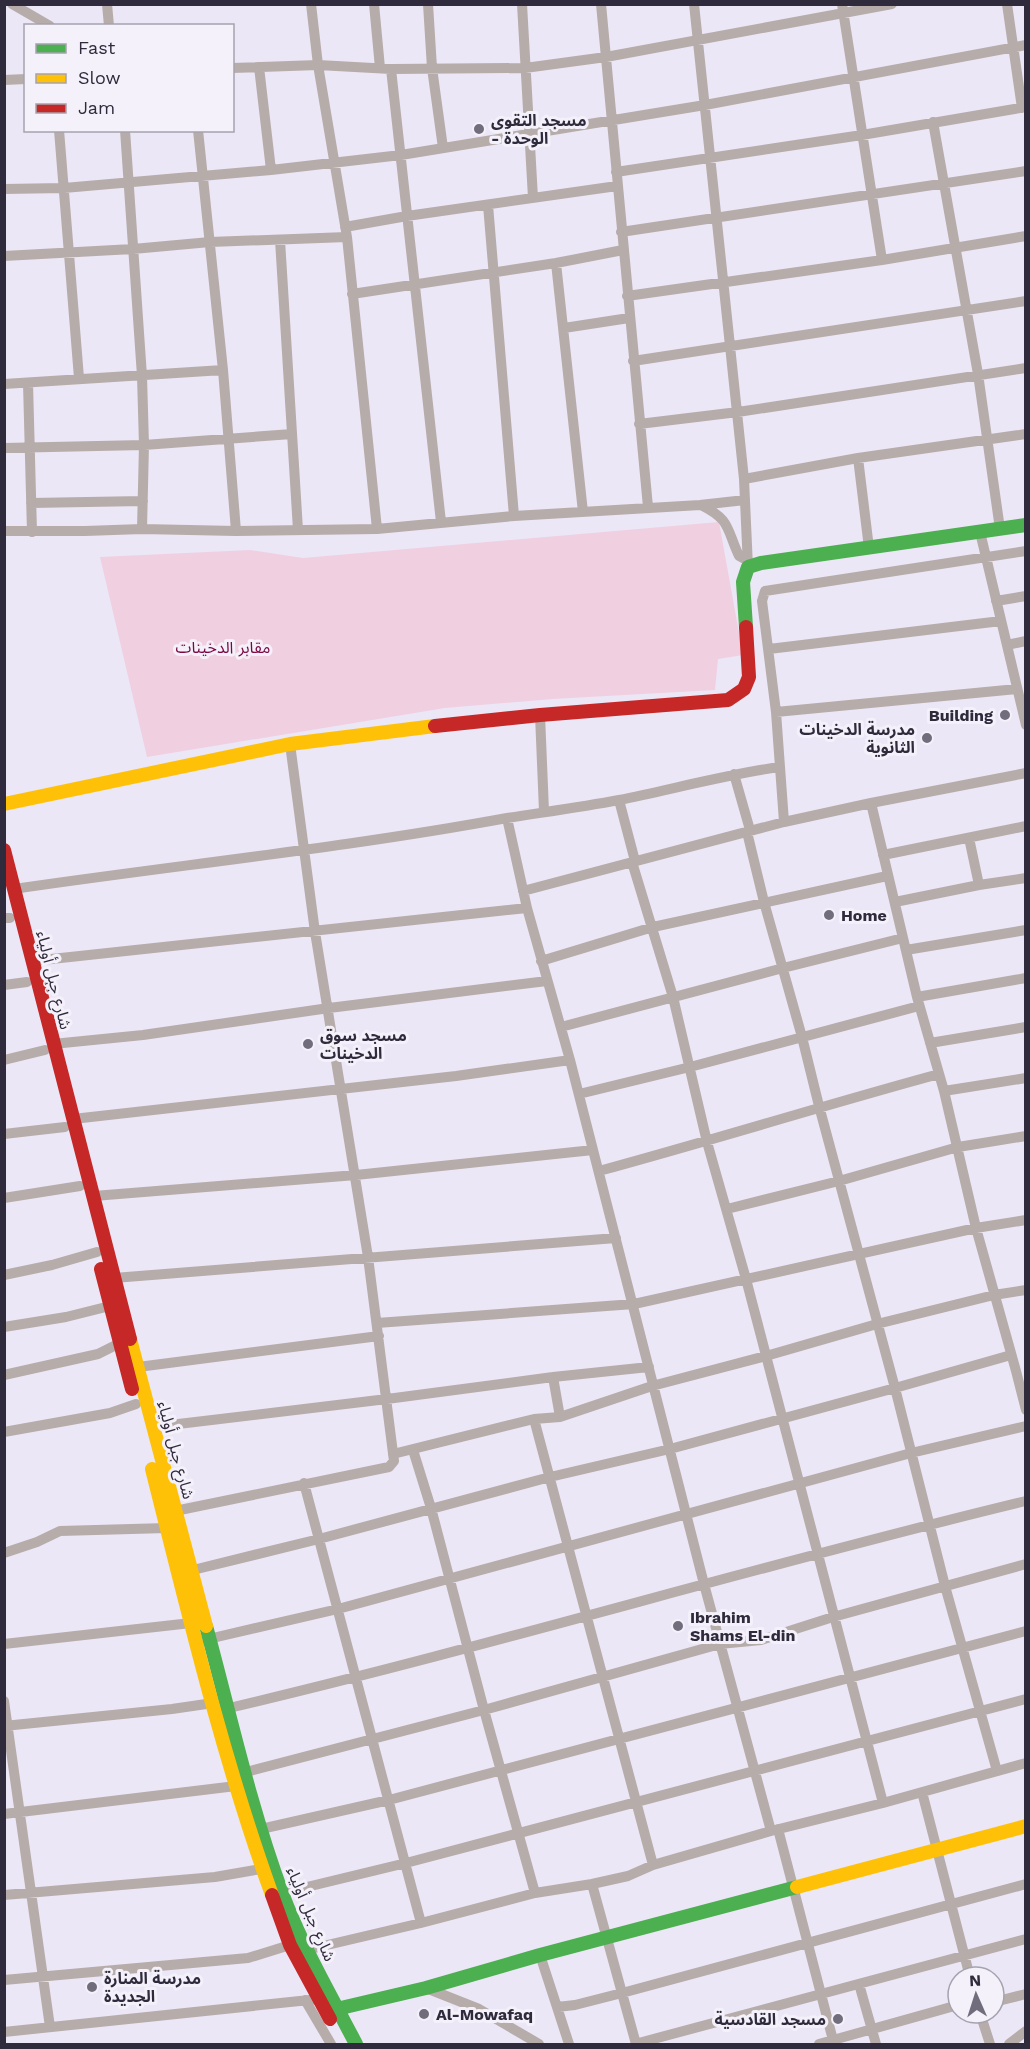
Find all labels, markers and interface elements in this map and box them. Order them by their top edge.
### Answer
legend [24,24,234,132]
text: Fast [78,37,116,58]
text: Slow [78,67,121,88]
text: Jam [78,97,115,118]
place label: مسجد التقوى - الوحدة [491,111,586,148]
marker: مسجد التقوى - الوحدة [472,122,486,136]
park label: مقابر الدخينات [176,638,270,657]
place label: Building [929,706,993,725]
marker: Building [998,708,1012,722]
place label: مدرسة الدخينات الثانوية [799,720,915,757]
marker: مدرسة الدخينات الثانوية [920,731,934,745]
place label: Home [841,906,887,925]
marker: Home [822,908,836,922]
street label: شارع جبل أولياء [30,929,75,1032]
place label: مسجد سوق الدخينات [320,1026,407,1063]
marker: مسجد سوق الدخينات [301,1037,315,1051]
street label: شارع جبل أولياء [151,1399,198,1502]
place label: Ibrahim Shams El-din [690,1608,795,1645]
marker: Ibrahim Shams El-din [671,1619,685,1633]
street label: شارع جبل أولياء [280,1864,339,1965]
north arrow [946,1965,1006,2025]
place label: مدرسة المنارة الجديدة [104,1969,201,2006]
text: N [969,1971,982,1990]
marker: مدرسة المنارة الجديدة [85,1980,99,1994]
place label: Al-Mowafaq [436,2005,533,2024]
marker: Al-Mowafaq [417,2007,431,2021]
place label: مسجد القادسية [715,2010,826,2029]
marker: مسجد القادسية [831,2012,845,2026]

